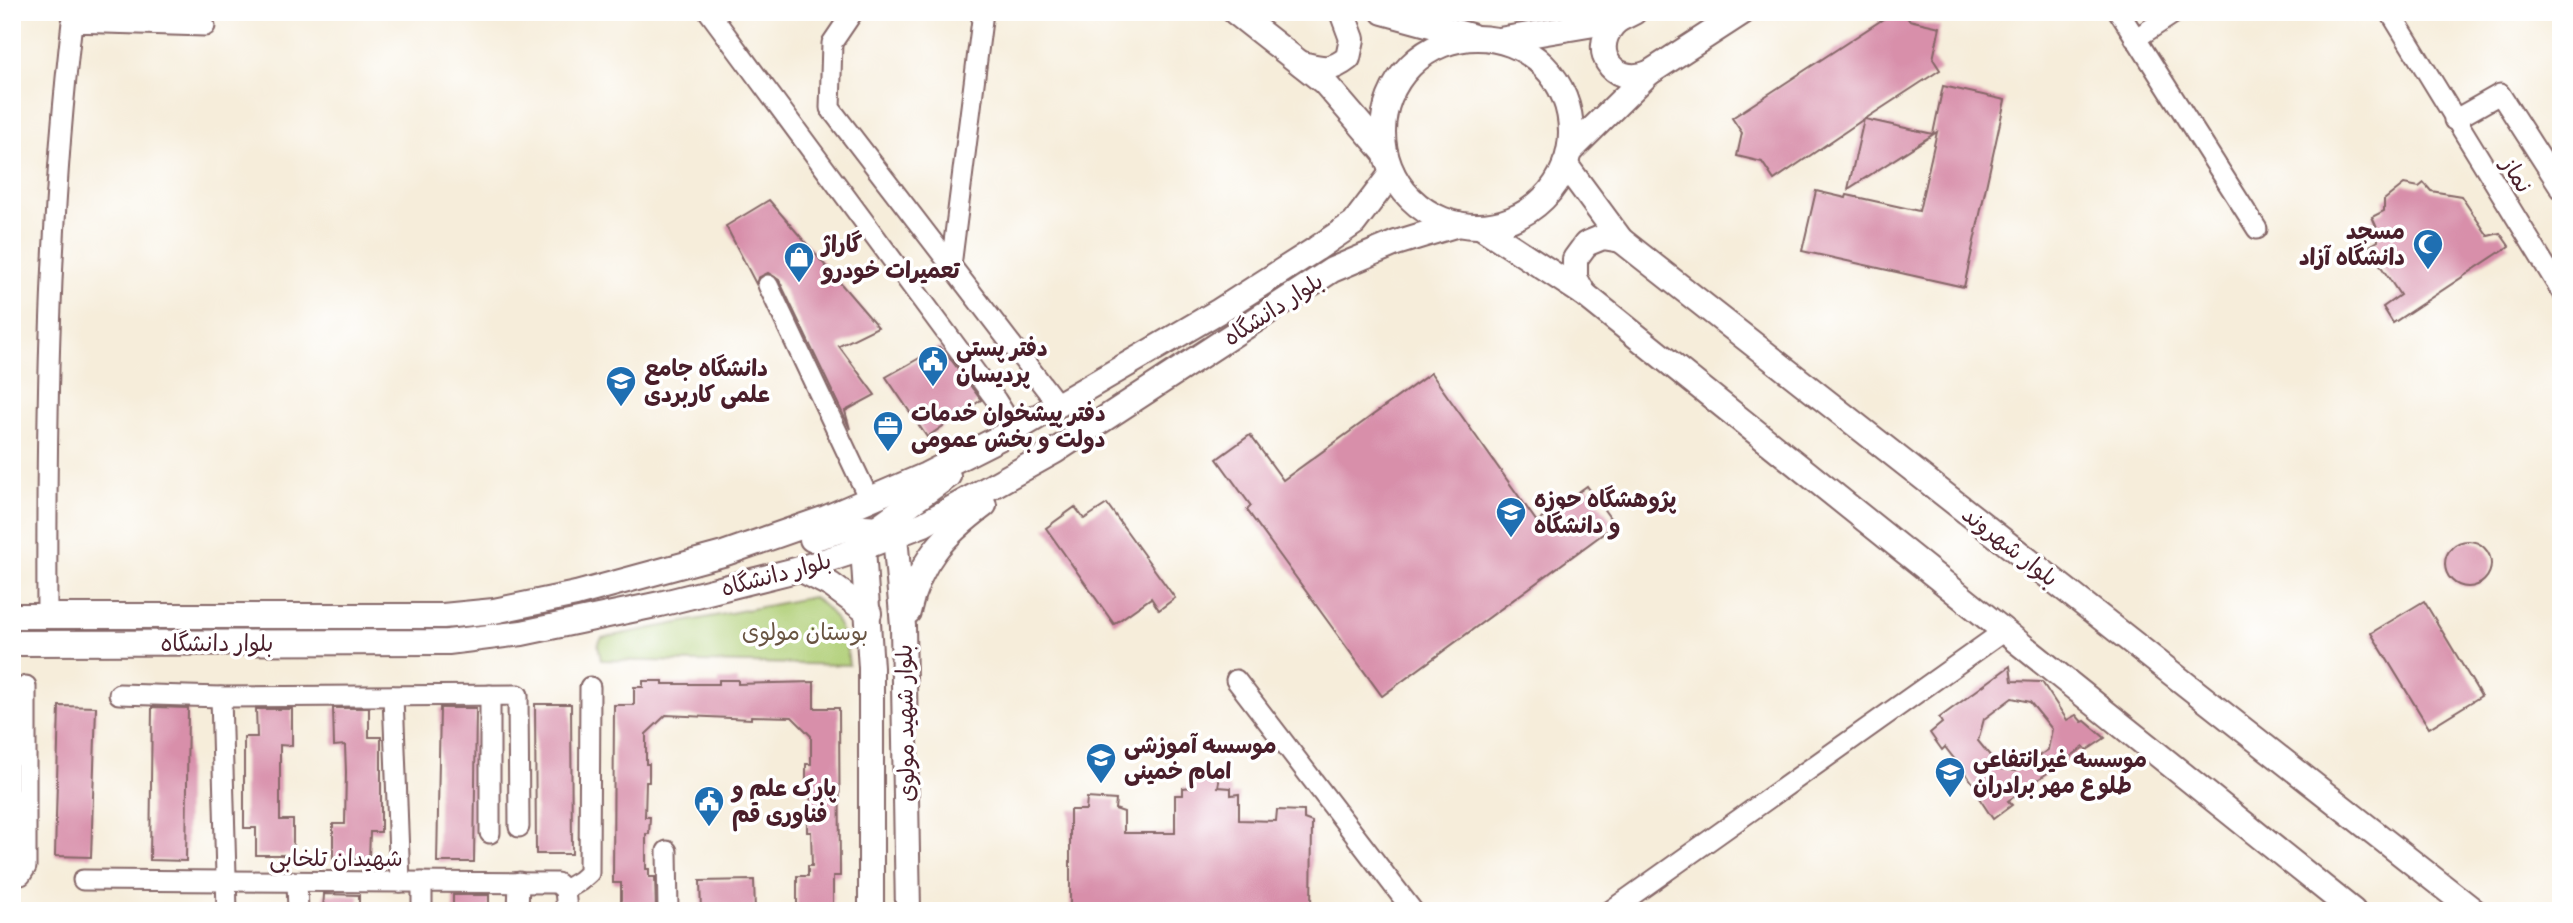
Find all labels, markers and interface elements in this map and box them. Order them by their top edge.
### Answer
street label: نماز [2492,153,2535,199]
place label: مسجد دانشگاه آزاد [2299,221,2405,274]
mosque icon: مسجد دانشگاه آزاد [2411,227,2445,271]
place label: گاراژ تعمیرات خودرو [820,230,961,287]
shop icon: گاراژ تعمیرات خودرو [782,240,816,284]
street label: بلوار دانشگاه [1218,267,1330,354]
place label: دفتر پستی پردیسان [956,336,1048,391]
public building icon: دفتر پستی پردیسان [916,344,950,388]
place label: دانشگاه جامع علمی کاربردی [644,354,770,411]
school or university icon: دانشگاه جامع علمی کاربردی [604,364,638,408]
place label: دفتر پیشخوان خدمات دولت و بخش عمومی [911,401,1106,456]
office icon: دفتر پیشخوان خدمات دولت و بخش عمومی [871,409,905,453]
place label: پژوهشگاه حوزه و دانشگاه [1534,485,1677,542]
school or university icon: پژوهشگاه حوزه و دانشگاه [1494,495,1528,539]
street label: بلوار شهروند [1954,503,2061,595]
street label: بلوار دانشگاه [718,547,835,605]
park label: بوستان مولوی [742,622,868,649]
street label: بلوار دانشگاه [160,630,274,660]
street label: بلوار شهید مولوی [894,644,923,802]
place label: موسسه آموزشی امام خمینی [1124,732,1277,789]
school or university icon: موسسه آموزشی امام خمینی [1084,741,1118,785]
place label: موسسه غیرانتفاعی طلوع مهر برادران [1973,749,2147,802]
school or university icon: موسسه غیرانتفاعی طلوع مهر برادران [1933,755,1967,799]
place label: پارک علم و فناوری قم [730,778,837,832]
public building icon: پارک علم و فناوری قم [692,784,726,828]
street label: شهیدان تلخابی [269,848,403,875]

